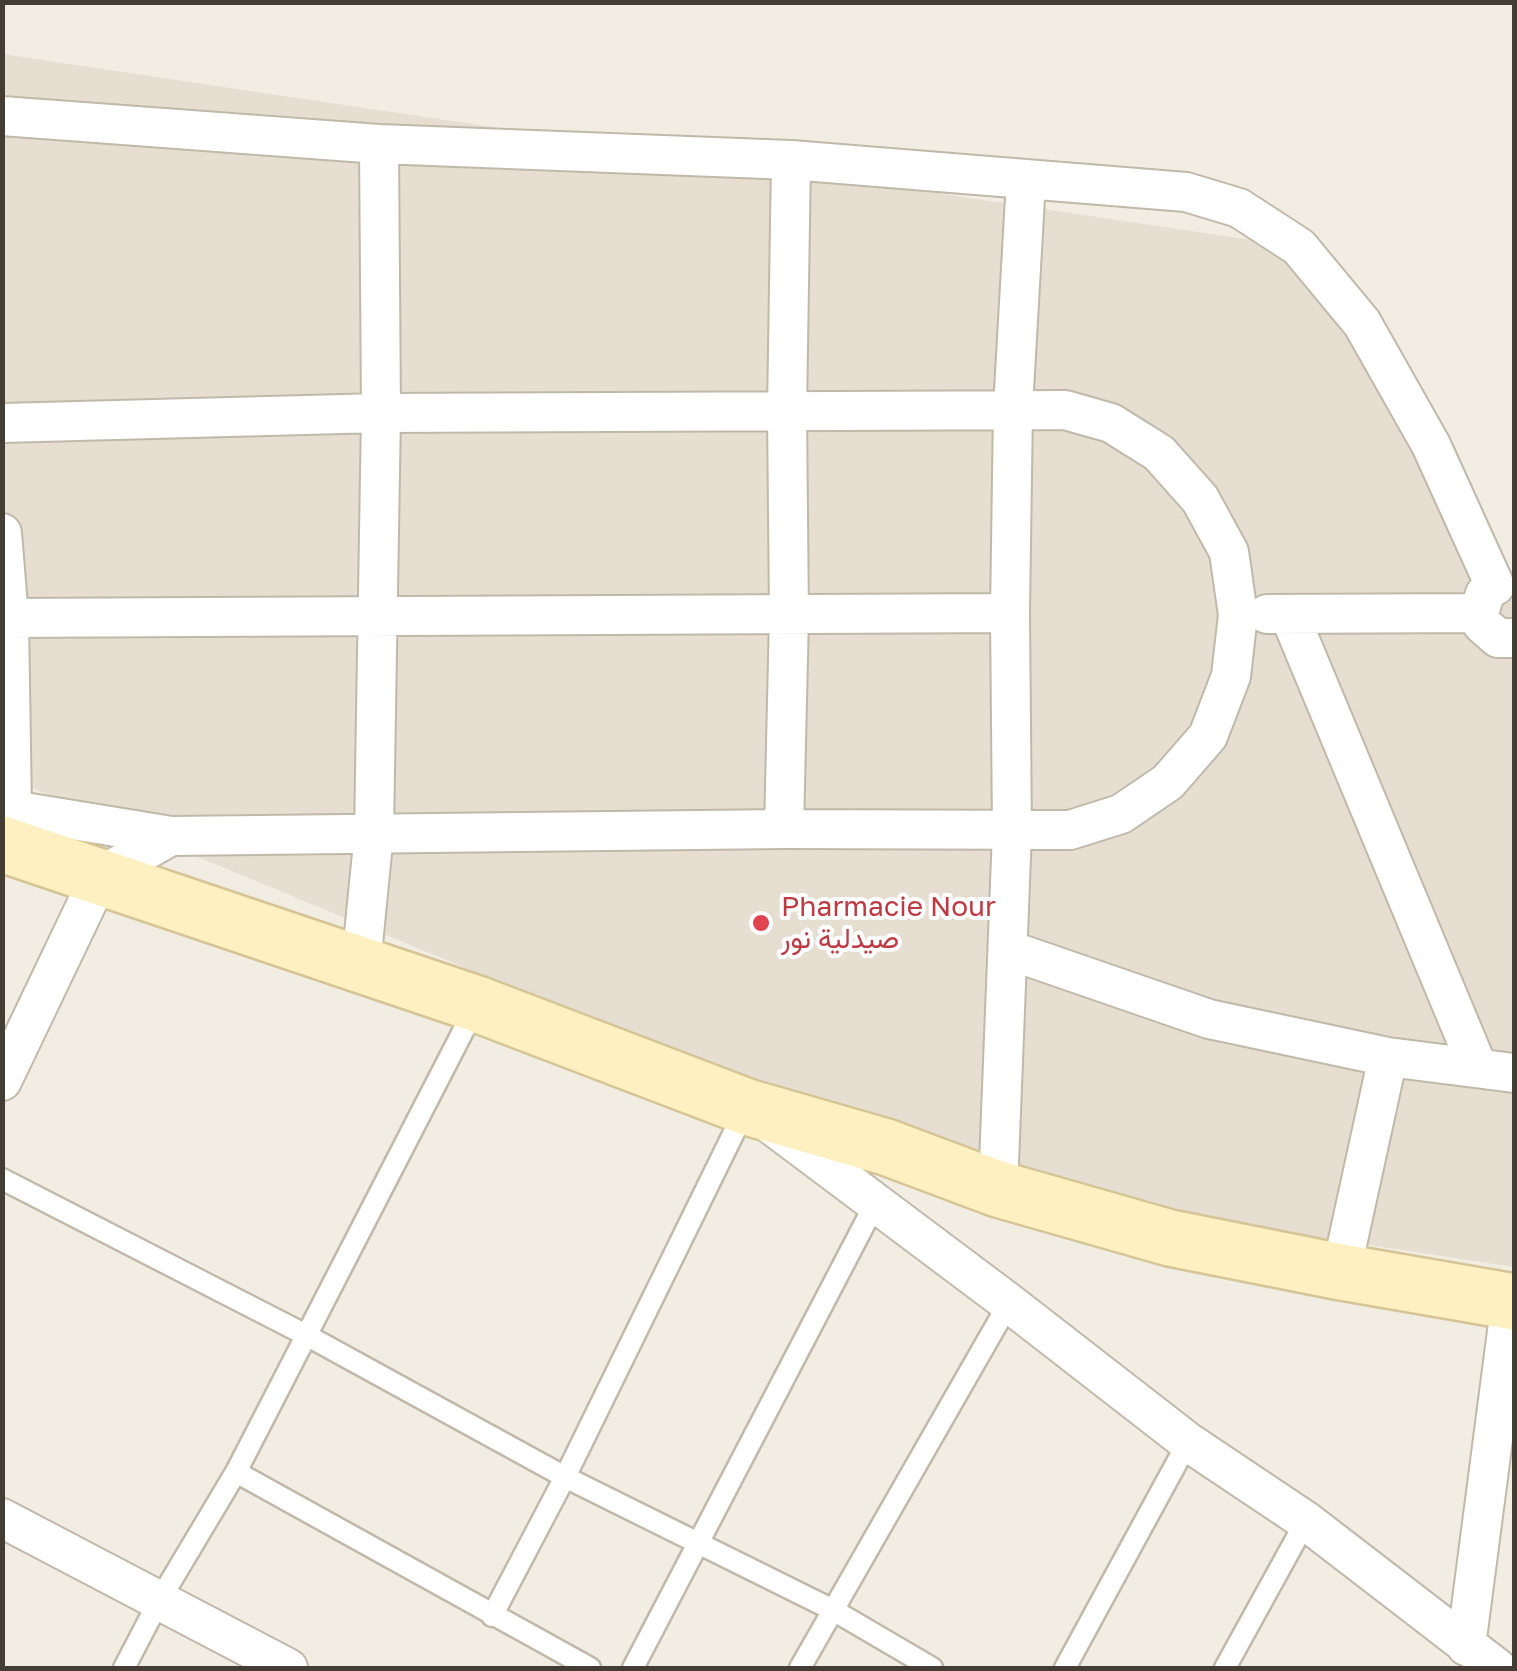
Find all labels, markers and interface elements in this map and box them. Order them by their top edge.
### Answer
place label: Pharmacie Nour صيدلية نور [781,890,996,956]
marker: Pharmacie Nour صيدلية نور [750,912,772,934]

